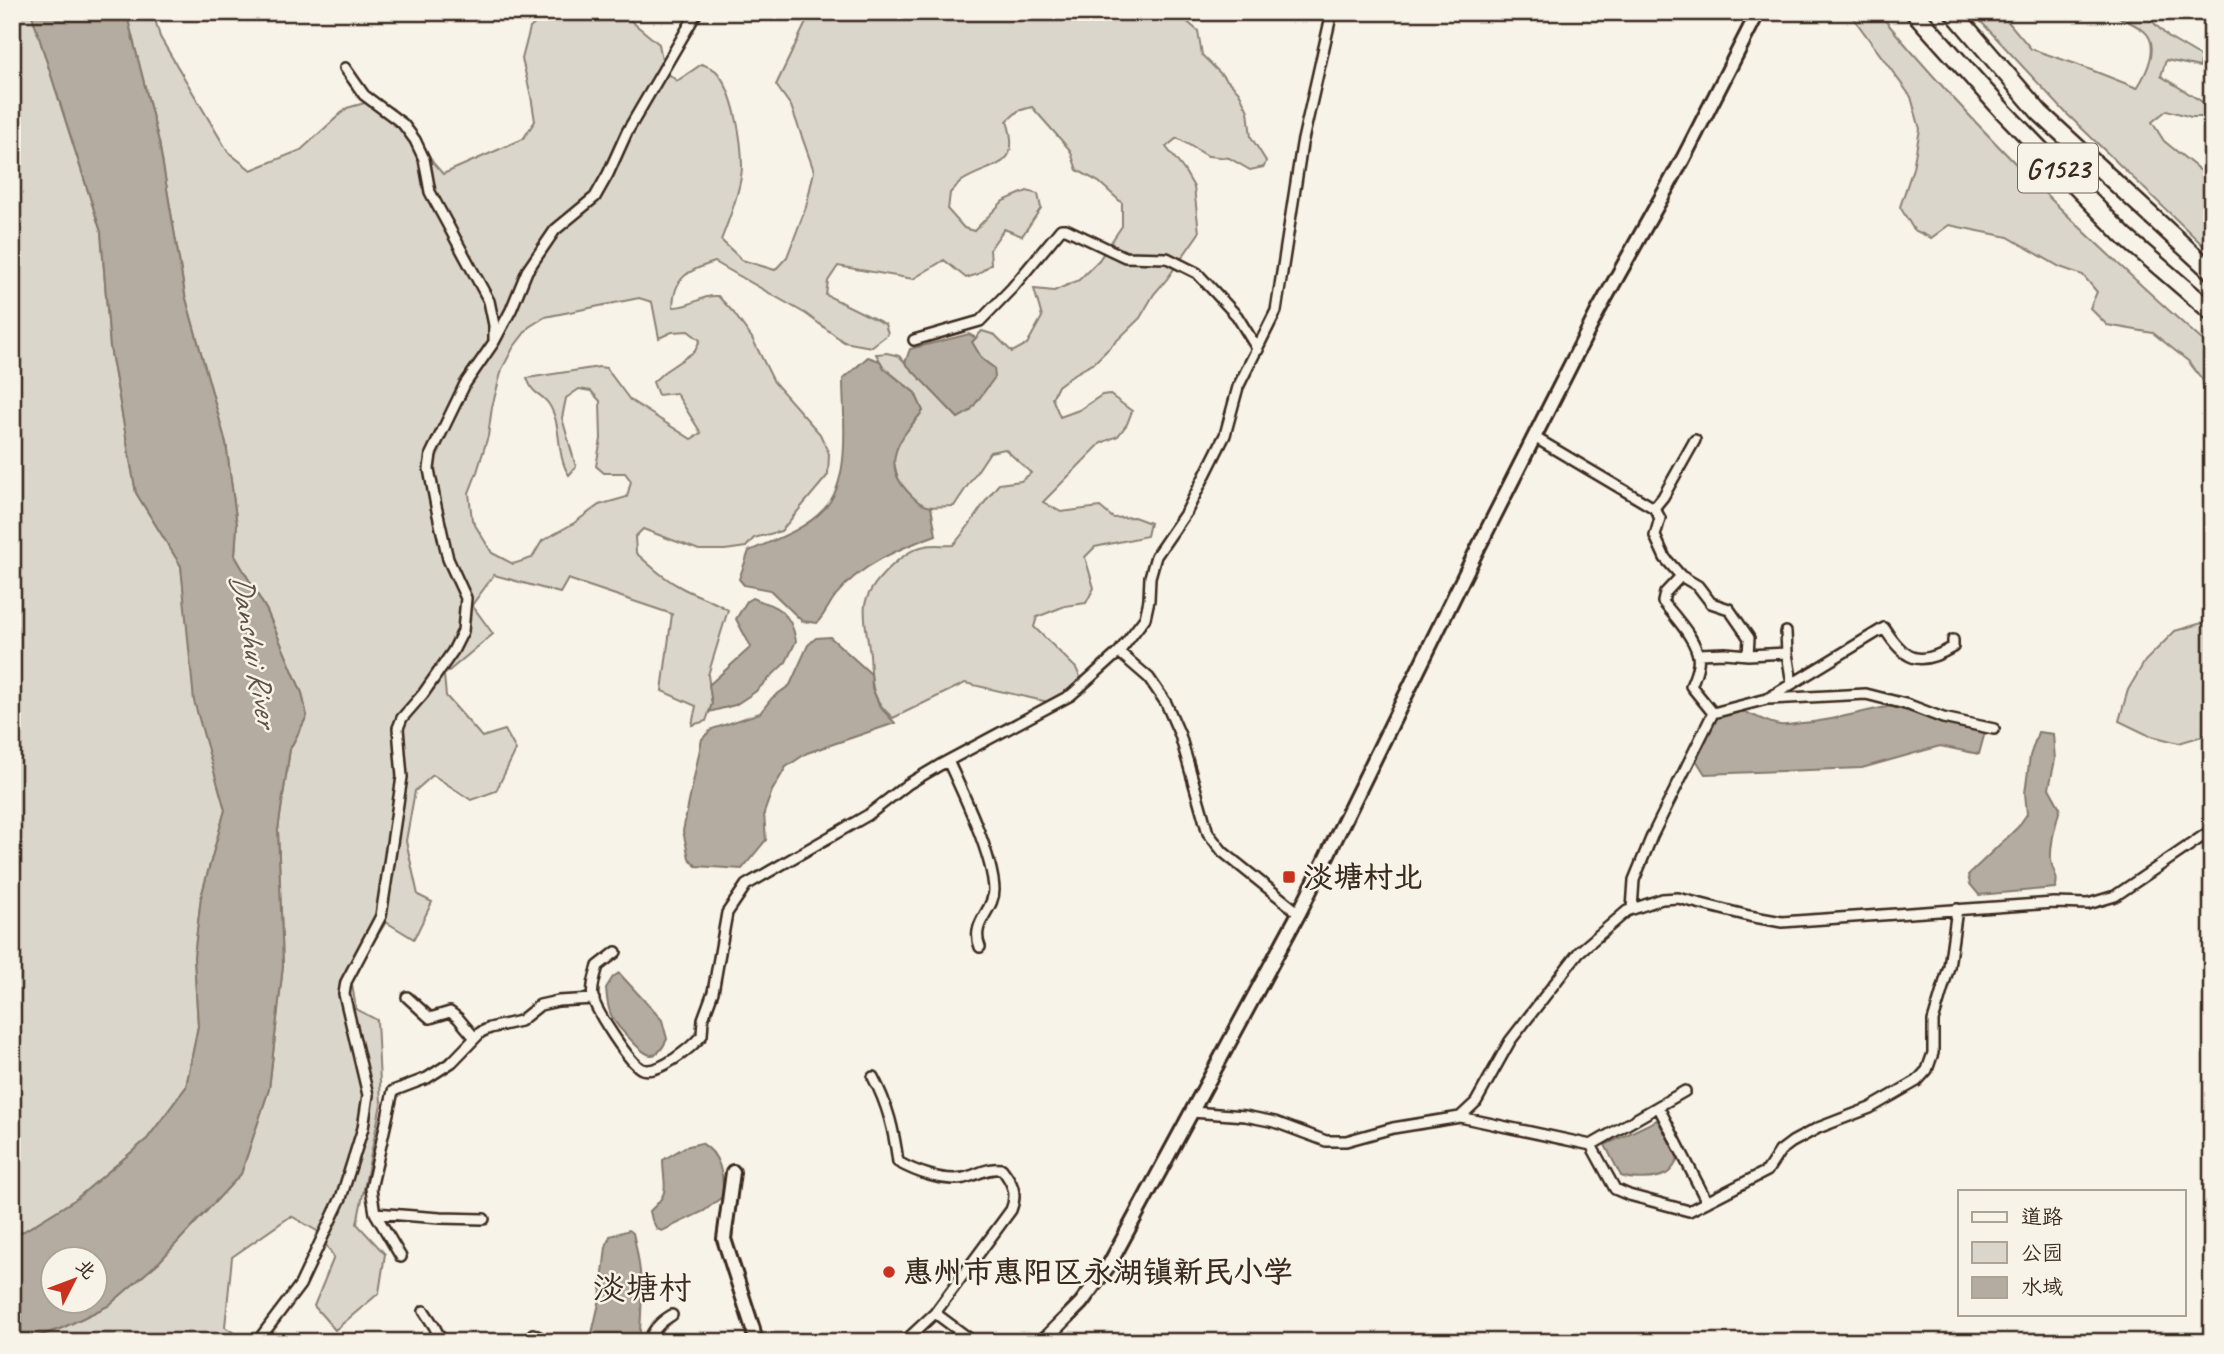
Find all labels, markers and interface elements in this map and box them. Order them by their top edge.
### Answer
road number: G1523 [2018,144,2098,192]
water label: Danshui River [221,571,289,734]
place label: 淡塘村北 [1303,858,1423,896]
marker: 淡塘村北 [1281,869,1297,885]
legend [1958,1190,2186,1316]
text: 道路 [2021,1204,2063,1230]
text: 公园 [2021,1240,2063,1266]
north arrow [38,1246,108,1316]
place label: 惠州市惠阳区永湖镇新民小学 [903,1253,1293,1291]
text: 北 [71,1254,101,1284]
marker: 惠州市惠阳区永湖镇新民小学 [881,1264,897,1280]
district label: 淡塘村 [593,1267,692,1309]
text: 水域 [2021,1274,2063,1300]

